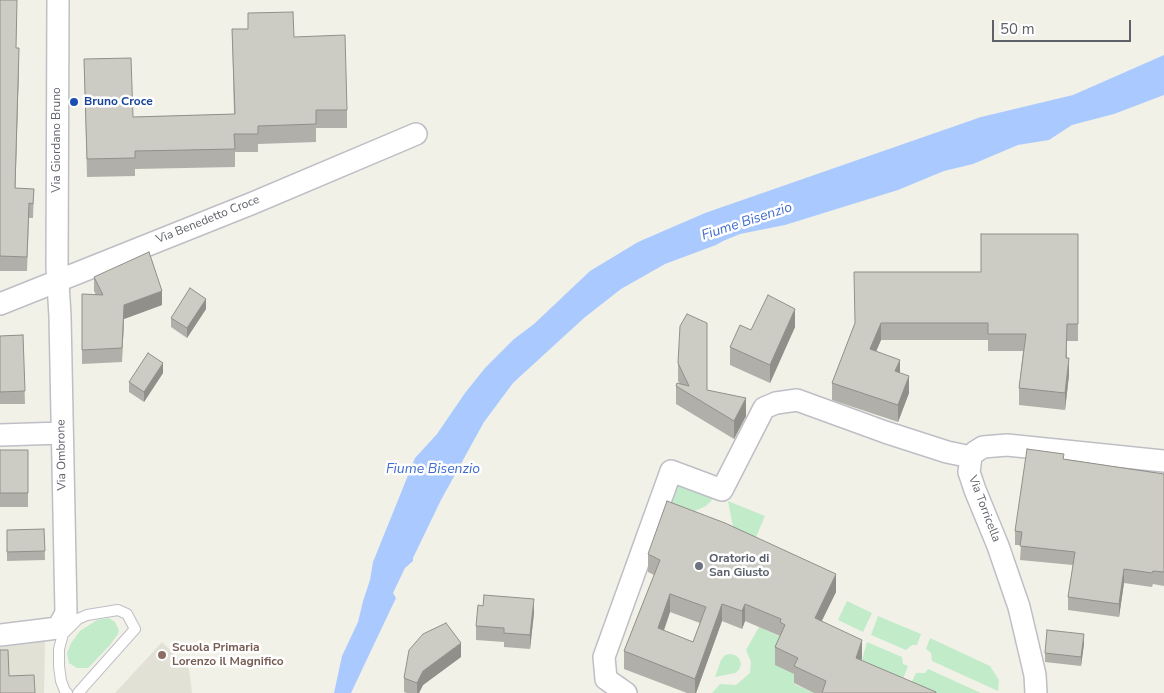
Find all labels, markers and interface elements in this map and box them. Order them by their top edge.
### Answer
scale bar [994,10,1133,42]
text: 50 m [1000,19,1035,39]
street label: Via Giordano Bruno [50,87,64,193]
place label: Bruno Croce [84,95,153,109]
marker: Bruno Croce [68,96,80,108]
street label: Via Benedetto Croce [154,193,262,247]
water label: Fiume Bisenzio [700,199,794,245]
street label: Via Ombrone [54,419,70,491]
water label: Fiume Bisenzio [386,462,480,478]
street label: Via Torricella [965,474,1003,544]
place label: Oratorio di San Giusto [709,552,769,580]
marker: Oratorio di San Giusto [693,560,705,572]
place label: Scuola Primaria Lorenzo il Magnifico [172,641,284,669]
marker: Scuola Primaria Lorenzo il Magnifico [156,649,168,661]

